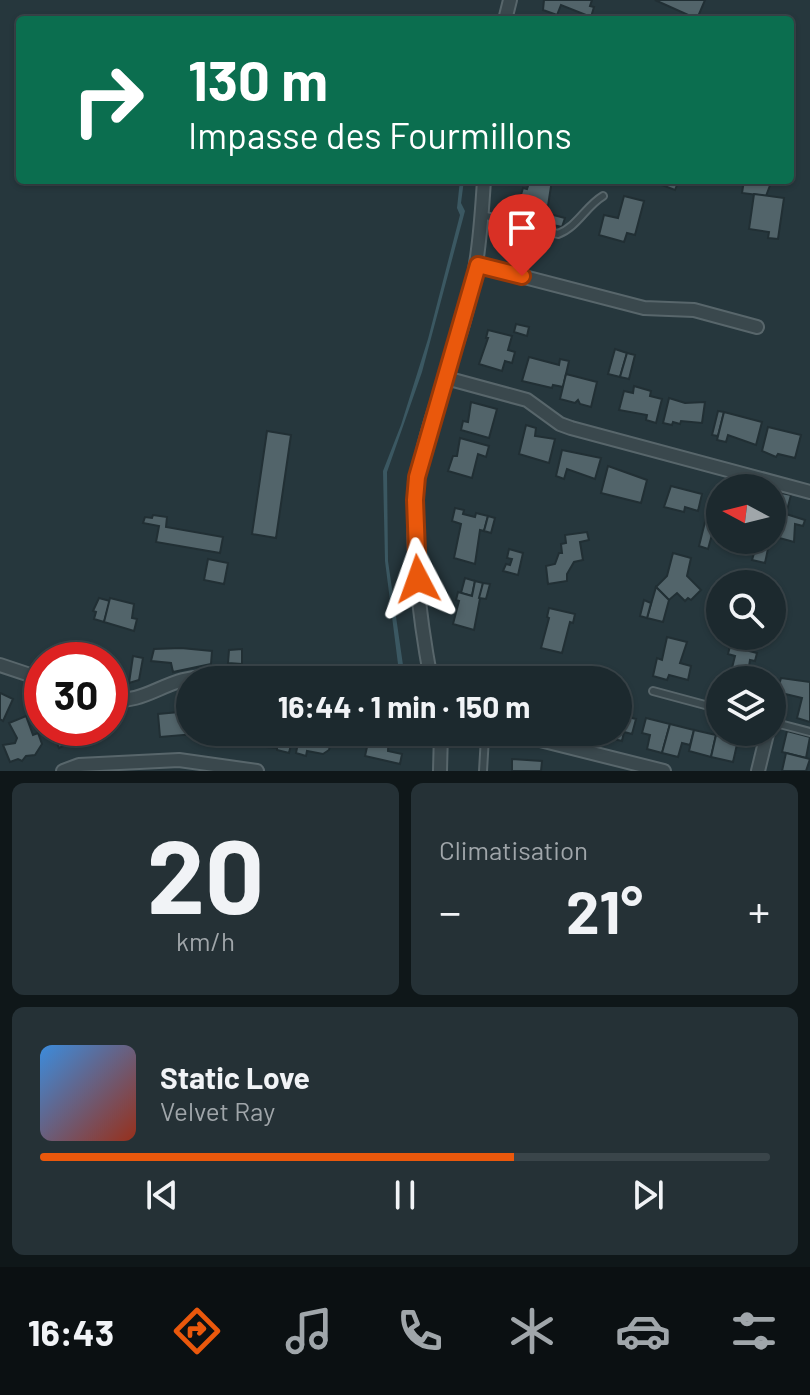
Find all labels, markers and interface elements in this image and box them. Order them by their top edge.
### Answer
text: 130 m [188,45,328,112]
icon: right [56,48,160,152]
text: Impasse des Fourmillons [188,113,572,156]
pin [488,194,556,276]
icon: arrive [500,206,544,250]
north arrow [706,474,786,554]
map controls [706,474,786,746]
position arrow [376,537,460,621]
button: search [706,570,786,650]
speed limit sign: 30 [24,642,128,746]
button: layers [706,666,786,746]
text: 16:44 · 1 min · 150 m [278,688,530,724]
text: 20 [147,810,264,935]
text: Climatisation [439,834,588,865]
text: 21° [566,874,643,946]
text: − [439,884,461,937]
text: + [748,884,770,937]
text: km/h [176,925,235,956]
text: Static Love [160,1059,310,1095]
text: Velvet Ray [160,1095,275,1126]
icon: previous [140,1173,184,1217]
icon: pause [383,1173,427,1217]
icon: next [626,1173,670,1217]
icon: directions [169,1303,225,1359]
icon: music [281,1303,337,1359]
icon: phone [392,1303,448,1359]
icon: climate [504,1303,560,1359]
icon: car [615,1303,671,1359]
icon: filters [726,1303,782,1359]
text: 16:43 [28,1310,114,1353]

